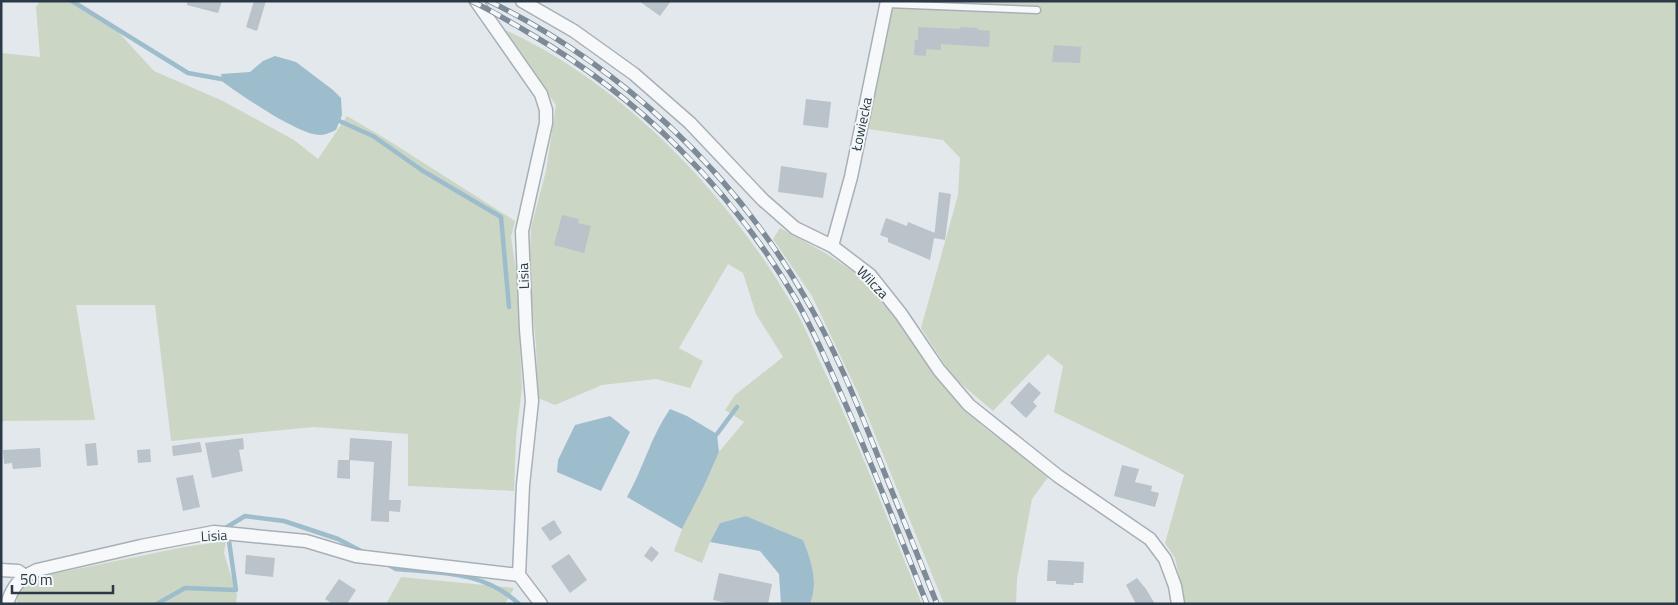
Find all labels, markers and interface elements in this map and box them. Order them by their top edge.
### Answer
street label: Łowiecka [845,95,877,154]
street label: Wilcza [852,261,894,303]
street label: Lisia [512,262,534,290]
street label: Lisia [200,524,228,546]
scale bar [12,562,114,594]
text: 50 m [20,568,53,591]

